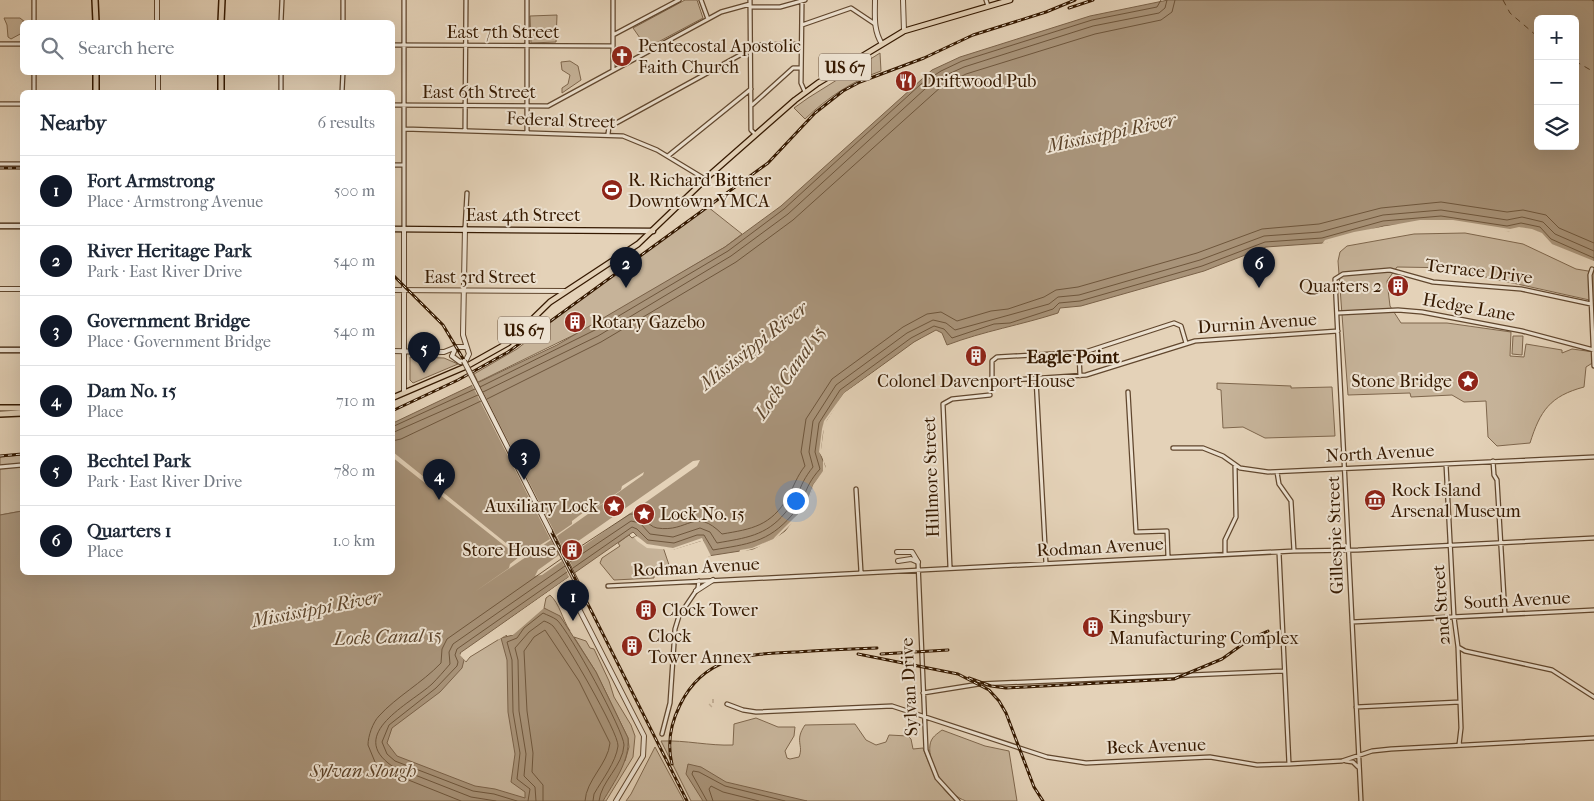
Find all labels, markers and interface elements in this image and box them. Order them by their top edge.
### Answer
map controls [1534,15,1579,150]
button: + [1534,15,1579,60]
search box [20,20,395,75]
street label: East 7th Street [447,22,560,43]
icon: search [38,34,66,62]
place label: Pentecostal Apostolic Faith Church [638,36,801,78]
text: Search here [78,37,174,59]
church icon: Pentecostal Apostolic Faith Church [610,44,634,68]
road number: US 67 [819,54,871,80]
button: − [1534,60,1579,105]
restaurant icon: Driftwood Pub [894,69,918,93]
place label: Driftwood Pub [922,71,1036,92]
street label: East 6th Street [422,82,537,103]
button: layers [1534,105,1579,150]
street label: Federal Street [506,108,617,133]
water label: Mississippi River [1043,108,1179,158]
text: Nearby [40,111,106,135]
text: 6 results [317,113,375,132]
text: Fort Armstrong [87,170,214,192]
place label: R. Richard Bittner Downtown YMCA [628,170,772,212]
sports icon: R. Richard Bittner Downtown YMCA [600,178,624,202]
text: 1 [53,181,59,200]
text: 500 m [334,181,375,200]
text: Place · Armstrong Avenue [87,192,263,211]
street label: East 4th Street [466,205,581,226]
text: River Heritage Park [87,240,252,262]
pin: 2 [610,247,642,288]
pin: 6 [1243,247,1275,288]
text: 2 [52,251,60,270]
text: 540 m [333,251,375,270]
street label: Terrace Drive [1424,255,1534,289]
text: Park · East River Drive [87,262,242,281]
street label: East 3rd Street [424,267,537,288]
building icon: Quarters 2 [1386,274,1410,298]
place label: Quarters 2 [1299,276,1382,297]
street label: Hedge Lane [1421,289,1517,326]
water label: Mississippi River [694,296,813,396]
street label: Durnin Avenue [1197,309,1318,338]
text: Government Bridge [87,310,250,332]
building icon: Rotary Gazebo [563,310,587,334]
place label: Rotary Gazebo [591,312,705,333]
road number: US 67 [498,316,550,344]
text: 3 [53,321,59,340]
text: 540 m [333,321,375,340]
water label: Lock Canal 15 [749,322,830,425]
text: Place · Government Bridge [87,332,271,351]
pin: 5 [408,332,440,373]
building icon: Colonel Davenport House [964,344,988,368]
district label: Eagle Point [1027,346,1120,368]
place icon: Stone Bridge [1456,369,1480,393]
place label: Colonel Davenport House [877,371,1075,392]
place label: Stone Bridge [1351,371,1452,392]
text: Dam No. 15 [87,380,177,402]
text: 4 [51,391,61,410]
text: 710 m [336,391,375,410]
text: Place [87,402,123,421]
street label: Hillmore Street [919,415,944,538]
pin: 3 [508,439,540,480]
street label: North Avenue [1325,440,1435,467]
text: Bechtel Park [87,450,191,472]
pin: 4 [423,459,455,500]
text: 5 [53,461,59,480]
text: 780 m [334,461,375,480]
text: Park · East River Drive [87,472,242,491]
street label: Gillespie Street [1323,475,1348,595]
place label: Rock Island Arsenal Museum [1390,480,1521,522]
your location [783,488,809,514]
museum icon: Rock Island Arsenal Museum [1363,488,1387,512]
place icon: Auxiliary Lock [602,494,626,518]
place label: Auxiliary Lock [484,496,599,517]
place icon: Lock No. 15 [632,502,656,526]
place label: Lock No. 15 [660,504,745,525]
text: Quarters 1 [87,520,172,542]
text: 6 [52,531,60,550]
text: 1.0 km [332,531,375,550]
street label: Rodman Avenue [1036,534,1164,561]
building icon: Store House [560,538,584,562]
place label: Store House [462,540,556,561]
text: Place [87,542,123,561]
street label: Rodman Avenue [632,554,760,581]
street label: 2nd Street [1428,563,1455,646]
pin: 1 [557,580,589,621]
water label: Mississippi River [248,585,384,633]
street label: South Avenue [1463,587,1571,614]
building icon: Clock Tower [634,598,658,622]
place label: Clock Tower [662,600,758,621]
place label: Kingsbury Manufacturing Complex [1109,607,1299,649]
building icon: Kingsbury Manufacturing Complex [1081,615,1105,639]
water label: Lock Canal 15 [331,624,443,650]
place label: Clock Tower Annex [648,626,752,668]
building icon: Clock Tower Annex [620,634,644,658]
street label: Sylvan Drive [896,637,923,737]
street label: Beck Avenue [1106,734,1206,759]
water label: Sylvan Slough [309,760,416,782]

